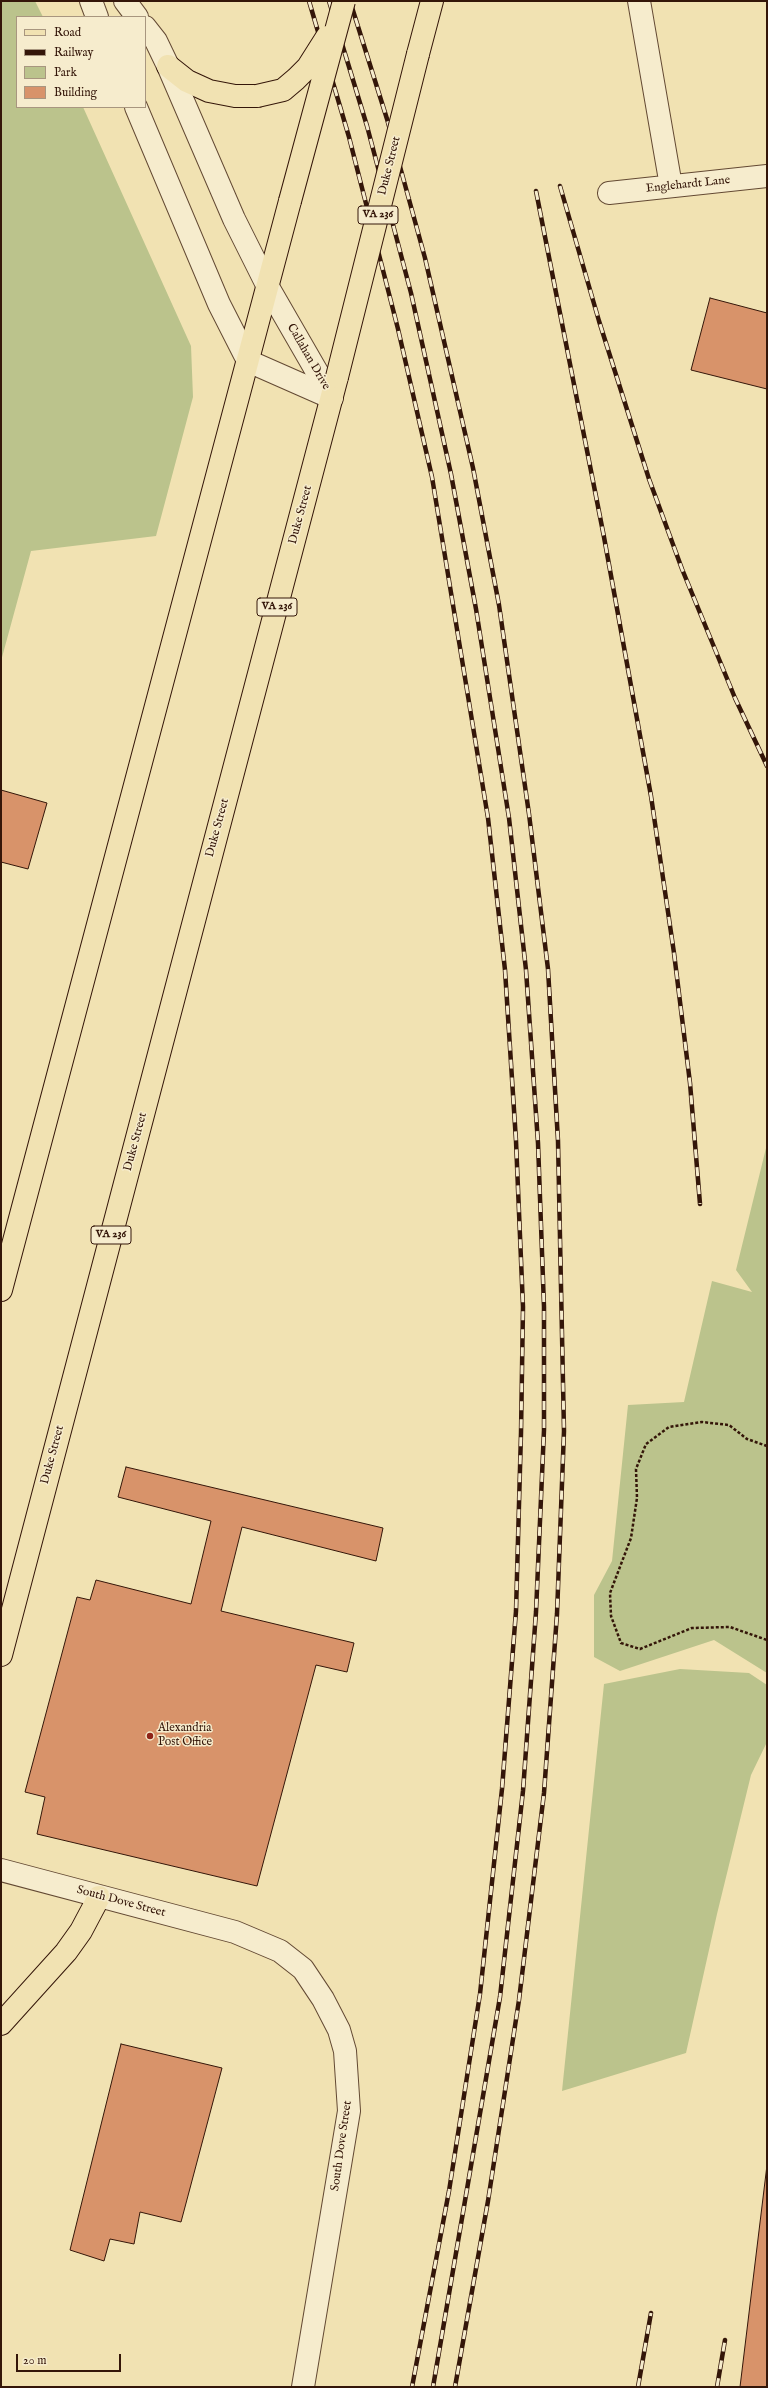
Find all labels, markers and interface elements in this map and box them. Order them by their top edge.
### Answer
legend [16,16,146,108]
text: Road [54,25,81,40]
text: Railway [54,45,93,60]
text: Park [54,65,77,80]
text: Building [54,85,97,100]
street label: Duke Street [376,135,404,197]
street label: Englehardt Lane [645,173,731,197]
road number: VA 236 [358,206,398,224]
street label: Callahan Drive [283,321,333,393]
street label: Duke Street [286,484,316,546]
road number: VA 236 [257,598,297,616]
street label: Duke Street [203,797,233,859]
street label: Duke Street [121,1111,151,1173]
road number: VA 236 [91,1226,131,1244]
street label: Duke Street [38,1424,68,1486]
place label: Alexandria Post Office [158,1722,212,1750]
marker: Alexandria Post Office [145,1731,155,1741]
street label: South Dove Street [75,1883,167,1921]
street label: South Dove Street [329,2100,355,2192]
scale bar [18,2346,123,2372]
text: 20 m [23,2353,46,2368]

